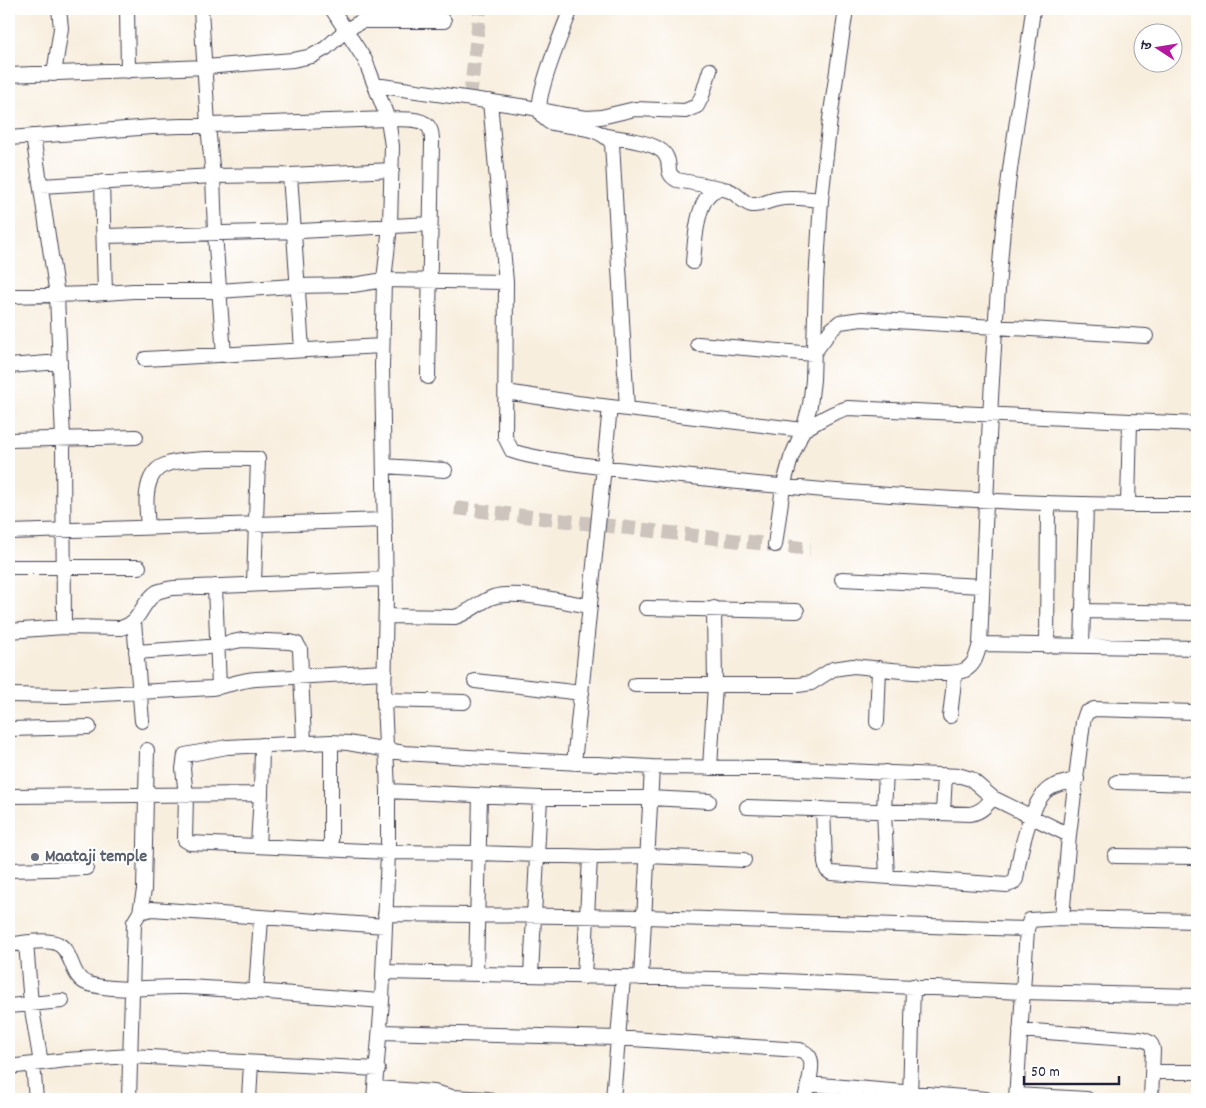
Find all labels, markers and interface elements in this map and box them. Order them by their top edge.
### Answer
north arrow [1134,22,1184,72]
text: उ [1136,39,1158,53]
place label: Maataji temple [45,845,147,870]
marker: Maataji temple [29,851,41,863]
scale bar [1024,1053,1118,1085]
text: 50 m [1031,1062,1060,1084]

